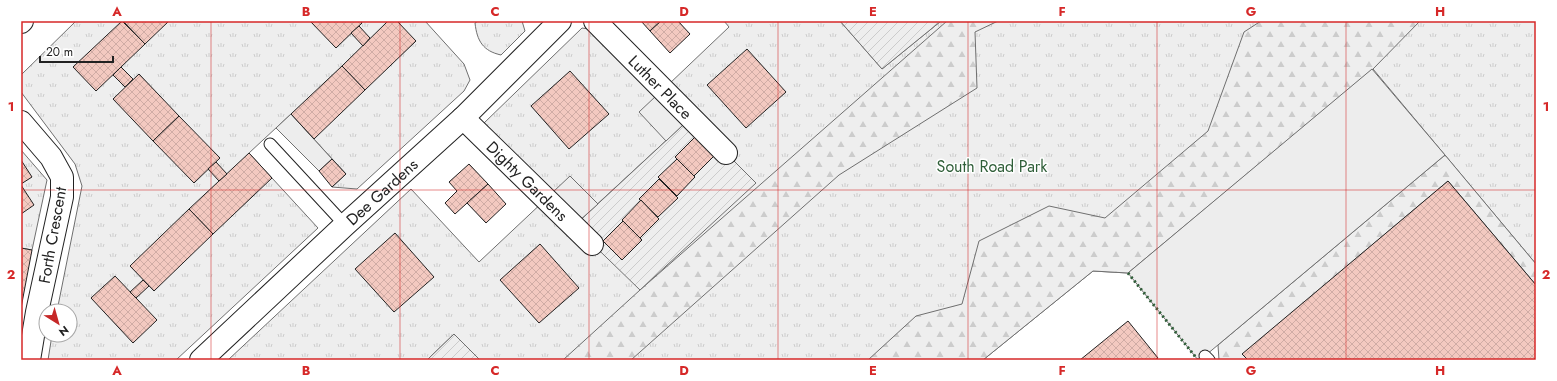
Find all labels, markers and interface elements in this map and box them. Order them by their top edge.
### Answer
text: A [111,2,122,21]
text: B [302,2,311,21]
text: C [490,2,500,21]
text: D [679,2,689,21]
text: E [869,2,877,21]
text: F [1058,2,1066,21]
text: G [1246,2,1257,21]
text: H [1435,2,1445,21]
scale bar [40,38,113,64]
text: 20 m [46,43,73,61]
street label: Luther Place [623,50,697,125]
text: 1 [8,97,14,116]
text: 1 [1543,97,1549,116]
street label: Dighty Gardens [481,136,573,227]
street label: Dee Gardens [341,153,423,231]
park label: South Road Park [937,155,1048,178]
street label: Forth Crescent [33,185,72,285]
text: 2 [7,265,15,284]
text: 2 [1542,265,1550,284]
north arrow [38,303,78,343]
text: N [56,322,72,340]
text: A [111,361,122,380]
text: B [302,361,311,380]
text: C [490,361,500,380]
text: D [679,361,689,380]
text: E [869,361,877,380]
text: F [1058,361,1066,380]
text: G [1246,361,1257,380]
text: H [1435,361,1445,380]

